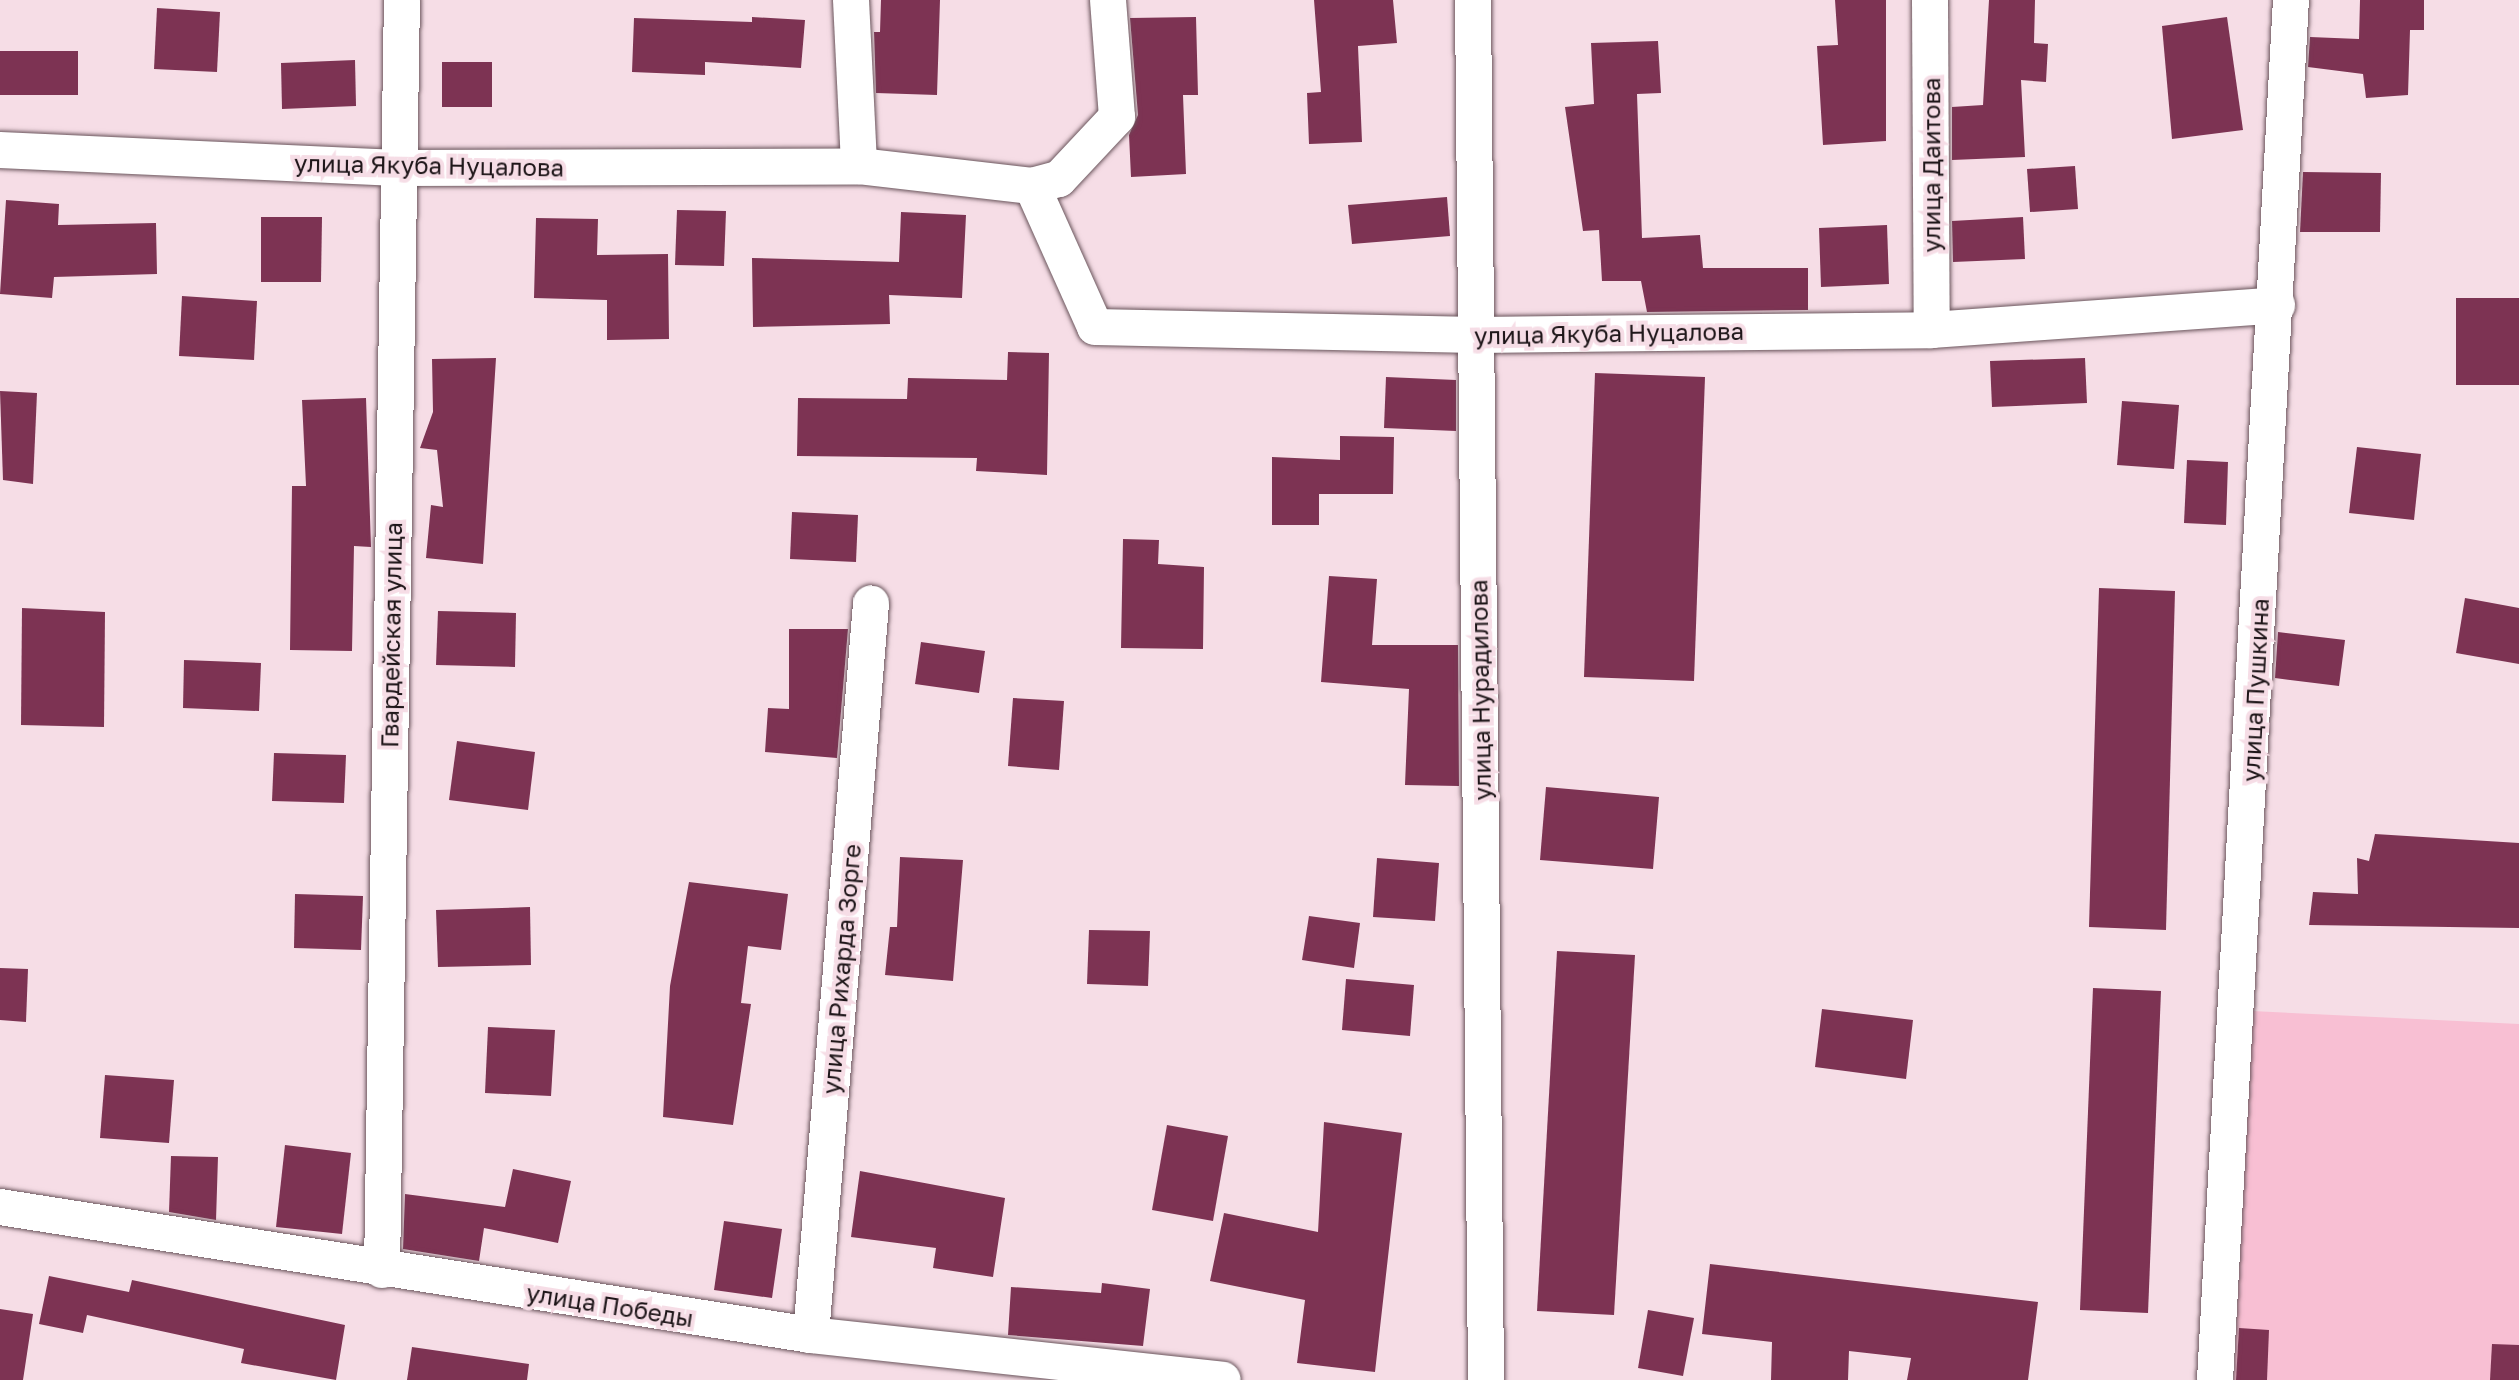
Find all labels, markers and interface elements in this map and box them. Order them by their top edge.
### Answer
street label: улица Даитова [1917,77,1945,253]
street label: улица Якуба Нуцалова [294,148,564,182]
street label: улица Якуба Нуцалова [1474,316,1744,350]
street label: Гвардейская улица [375,522,407,748]
street label: улица Нурадилова [1464,579,1496,801]
street label: улица Пушкина [2236,597,2274,783]
street label: улица Рихарда Зорге [816,843,866,1095]
street label: улица Победы [524,1278,696,1332]

